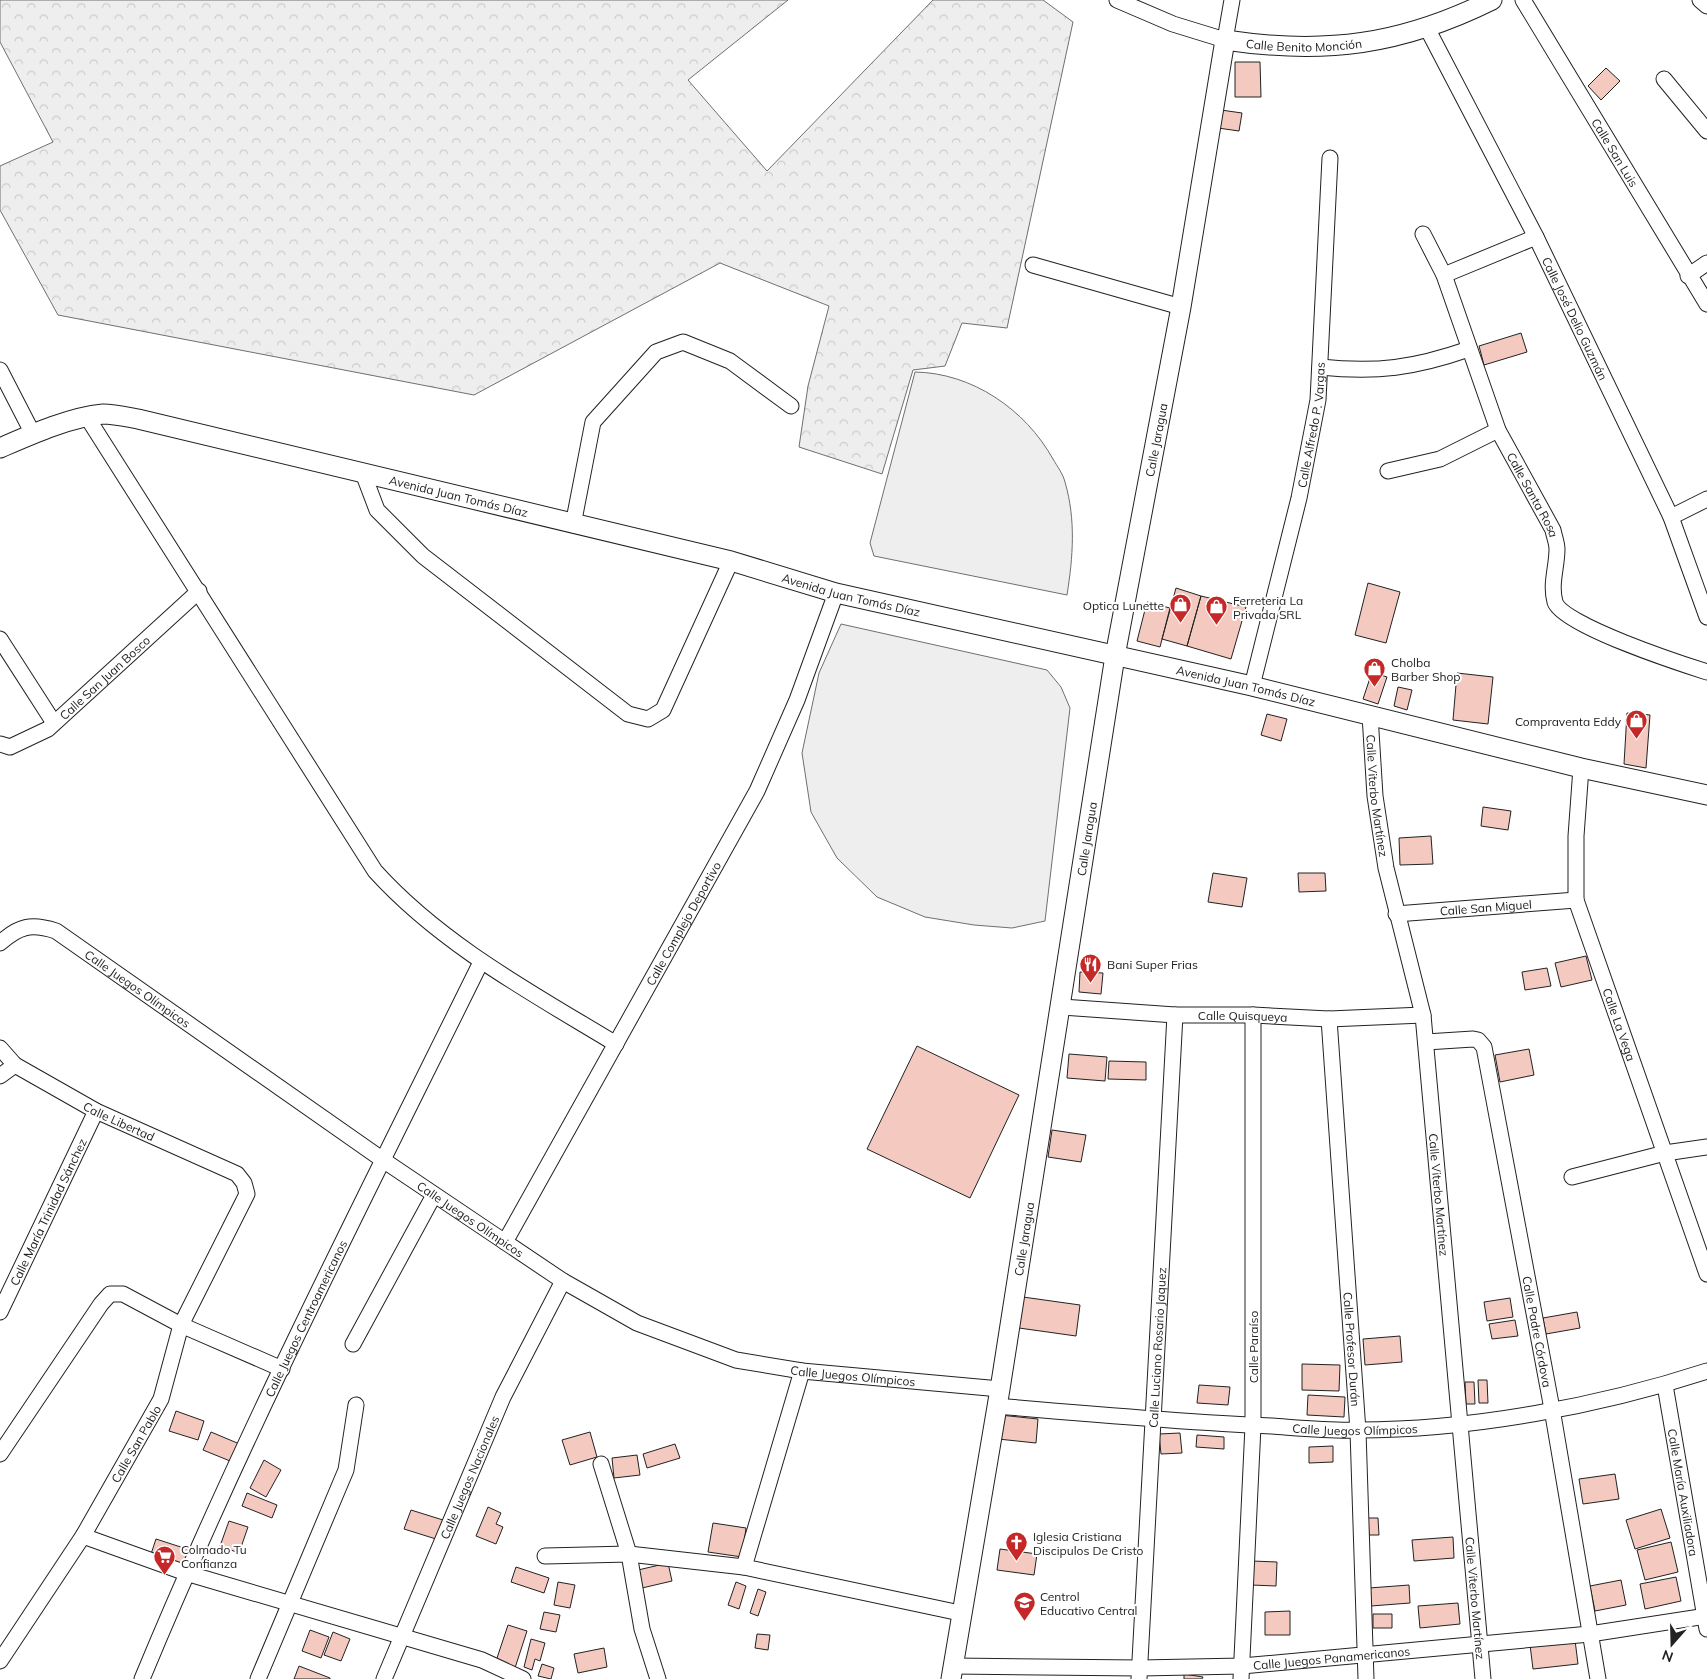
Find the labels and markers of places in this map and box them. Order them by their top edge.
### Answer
shop icon: Optica Lunette [1168,593,1192,624]
place label: Ferreteria La Privada SRL [1233,593,1303,622]
shop icon: Ferreteria La Privada SRL [1205,595,1229,626]
place label: Optica Lunette [1083,598,1164,613]
place label: Cholba Barber Shop [1391,655,1461,684]
shop icon: Cholba Barber Shop [1363,657,1387,688]
shop icon: Compraventa Eddy [1625,709,1649,740]
place label: Compraventa Eddy [1515,714,1622,729]
restaurant icon: Bani Super Frias [1079,952,1103,983]
place label: Bani Super Frias [1107,957,1198,972]
place label: Iglesia Cristiana Discipulos De Cristo [1033,1529,1144,1558]
church icon: Iglesia Cristiana Discipulos De Cristo [1005,1531,1029,1562]
place label: Colmado Tu Confianza [181,1542,247,1571]
supermarket icon: Colmado Tu Confianza [153,1544,177,1575]
place label: Centrol Educativo Central [1040,1589,1137,1618]
school or university icon: Centrol Educativo Central [1012,1591,1036,1622]

